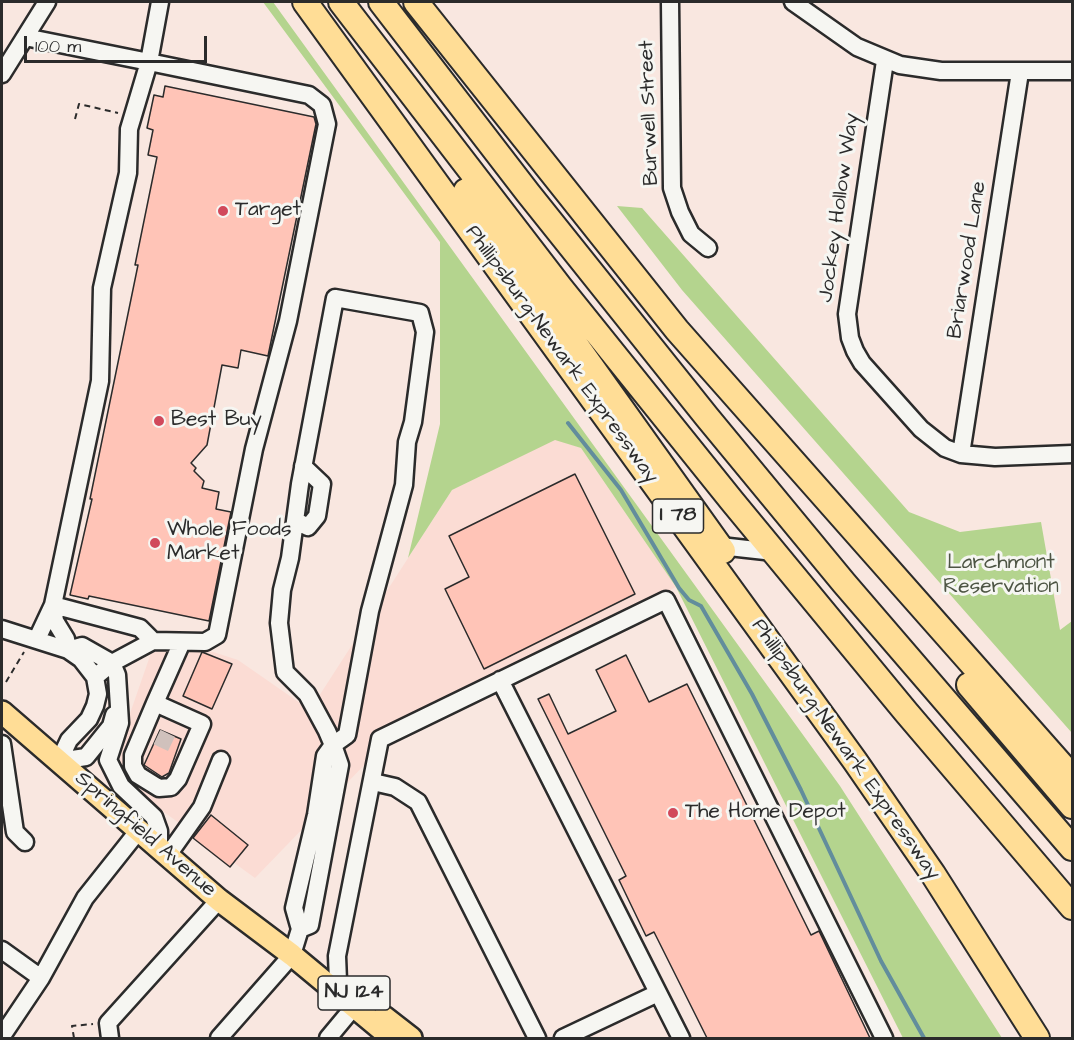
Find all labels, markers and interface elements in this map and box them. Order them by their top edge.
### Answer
scale bar [27,24,210,62]
text: 100 m [35,34,81,59]
street label: Burwell Street [635,40,665,186]
street label: Jockey Hollow Way [814,112,866,304]
street label: Briarwood Lane [943,180,993,340]
place label: Target [235,198,301,224]
marker: Target [216,204,230,218]
street label: Phillipsburg-Newark Expressway [459,221,663,489]
place label: Best Buy [171,408,262,434]
marker: Best Buy [152,414,166,428]
road number: I 78 [652,499,704,533]
place label: Whole Foods Market [167,518,292,568]
marker: Whole Foods Market [148,536,162,550]
park label: Larchmont Reservation [943,551,1059,601]
street label: Phillipsburg-Newark Expressway [745,615,945,885]
street label: Springfield Avenue [69,767,221,903]
place label: The Home Depot [685,800,846,826]
marker: The Home Depot [666,806,680,820]
road number: NJ 124 [318,976,390,1010]

